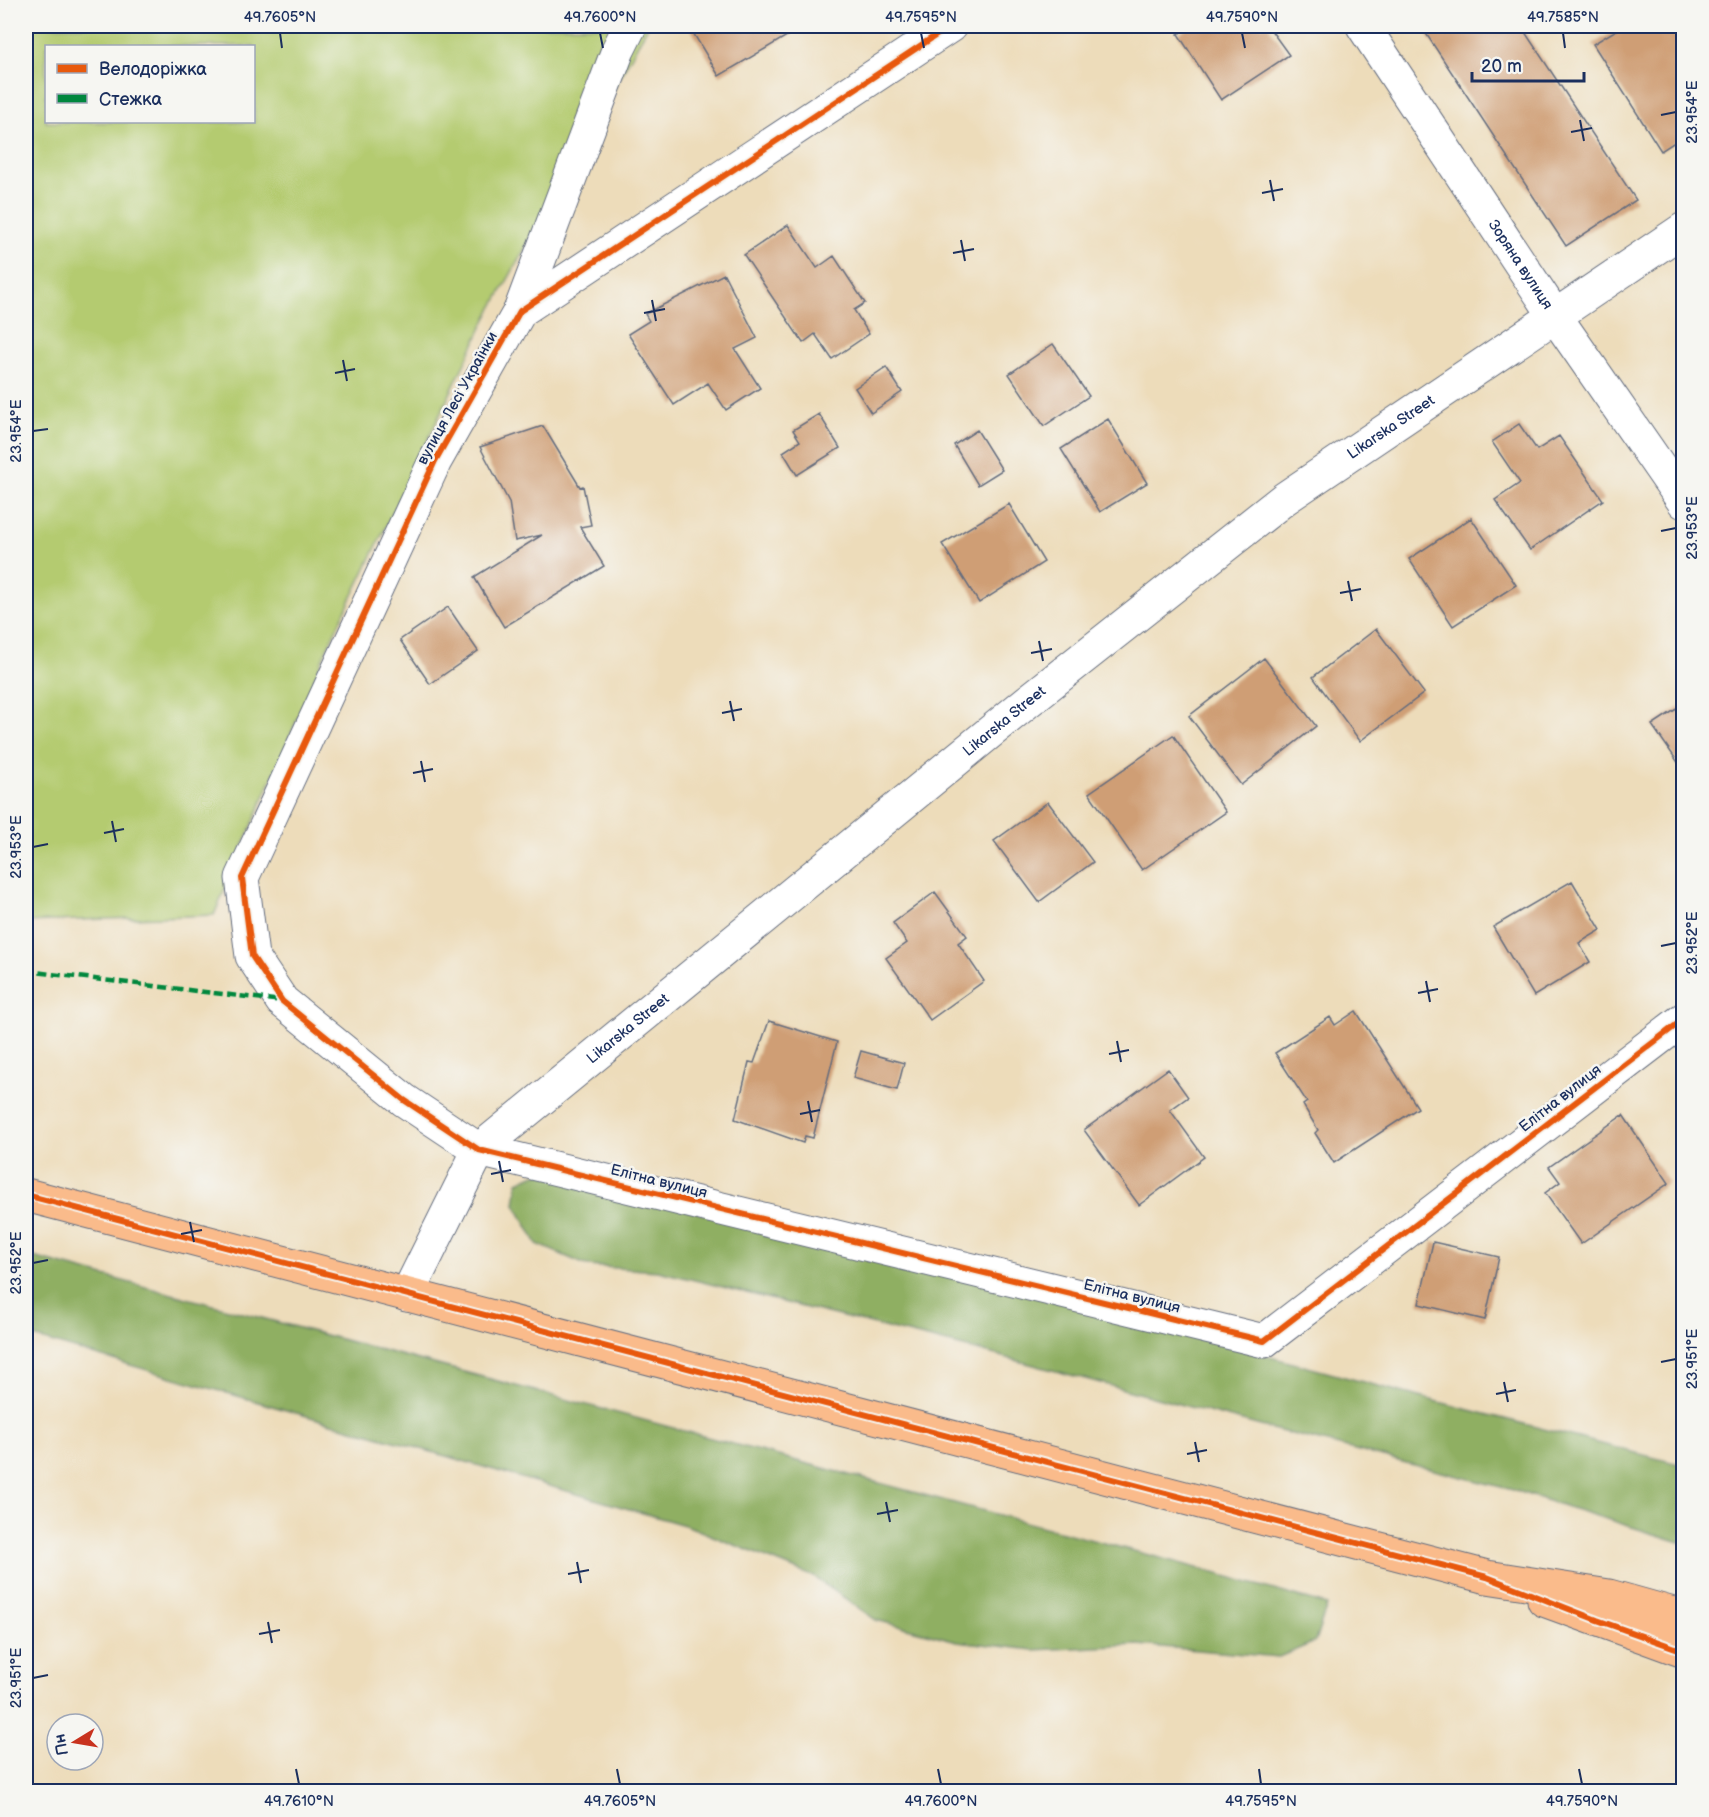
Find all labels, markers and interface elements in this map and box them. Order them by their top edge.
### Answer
text: 49.7605°N [244,8,316,27]
text: 49.7600°N [563,8,637,27]
text: 49.7595°N [885,8,957,27]
text: 49.7590°N [1206,8,1278,27]
text: 49.7585°N [1527,8,1599,27]
legend [45,45,255,123]
scale bar [1472,45,1584,83]
text: 20 m [1481,56,1522,77]
text: Велодоріжка [99,59,207,80]
text: 23.954°E [1683,80,1702,144]
text: Стежка [99,89,162,110]
street label: Зоряна вулиця [1484,216,1557,313]
street label: вулиця Лесі Українки [413,328,502,468]
street label: Likarska Street [1344,391,1439,464]
text: 23.954°E [7,399,26,463]
text: 23.953°E [1683,496,1702,560]
street label: Likarska Street [959,682,1050,761]
text: 23.953°E [7,815,26,879]
text: 23.952°E [1683,911,1702,975]
street label: Likarska Street [583,989,674,1068]
street label: Елітна вулиця [1515,1060,1605,1136]
street label: Елітна вулиця [608,1160,709,1203]
text: 23.952°E [7,1231,26,1295]
street label: Елітна вулиця [1081,1275,1182,1318]
text: 23.951°E [1683,1329,1702,1389]
text: 23.951°E [7,1648,26,1708]
north arrow [45,1712,105,1772]
text: Пн [50,1732,73,1757]
text: 49.7610°N [264,1792,334,1811]
text: 49.7605°N [584,1792,656,1811]
text: 49.7600°N [904,1792,978,1811]
text: 49.7595°N [1225,1792,1297,1811]
text: 49.7590°N [1546,1792,1618,1811]

